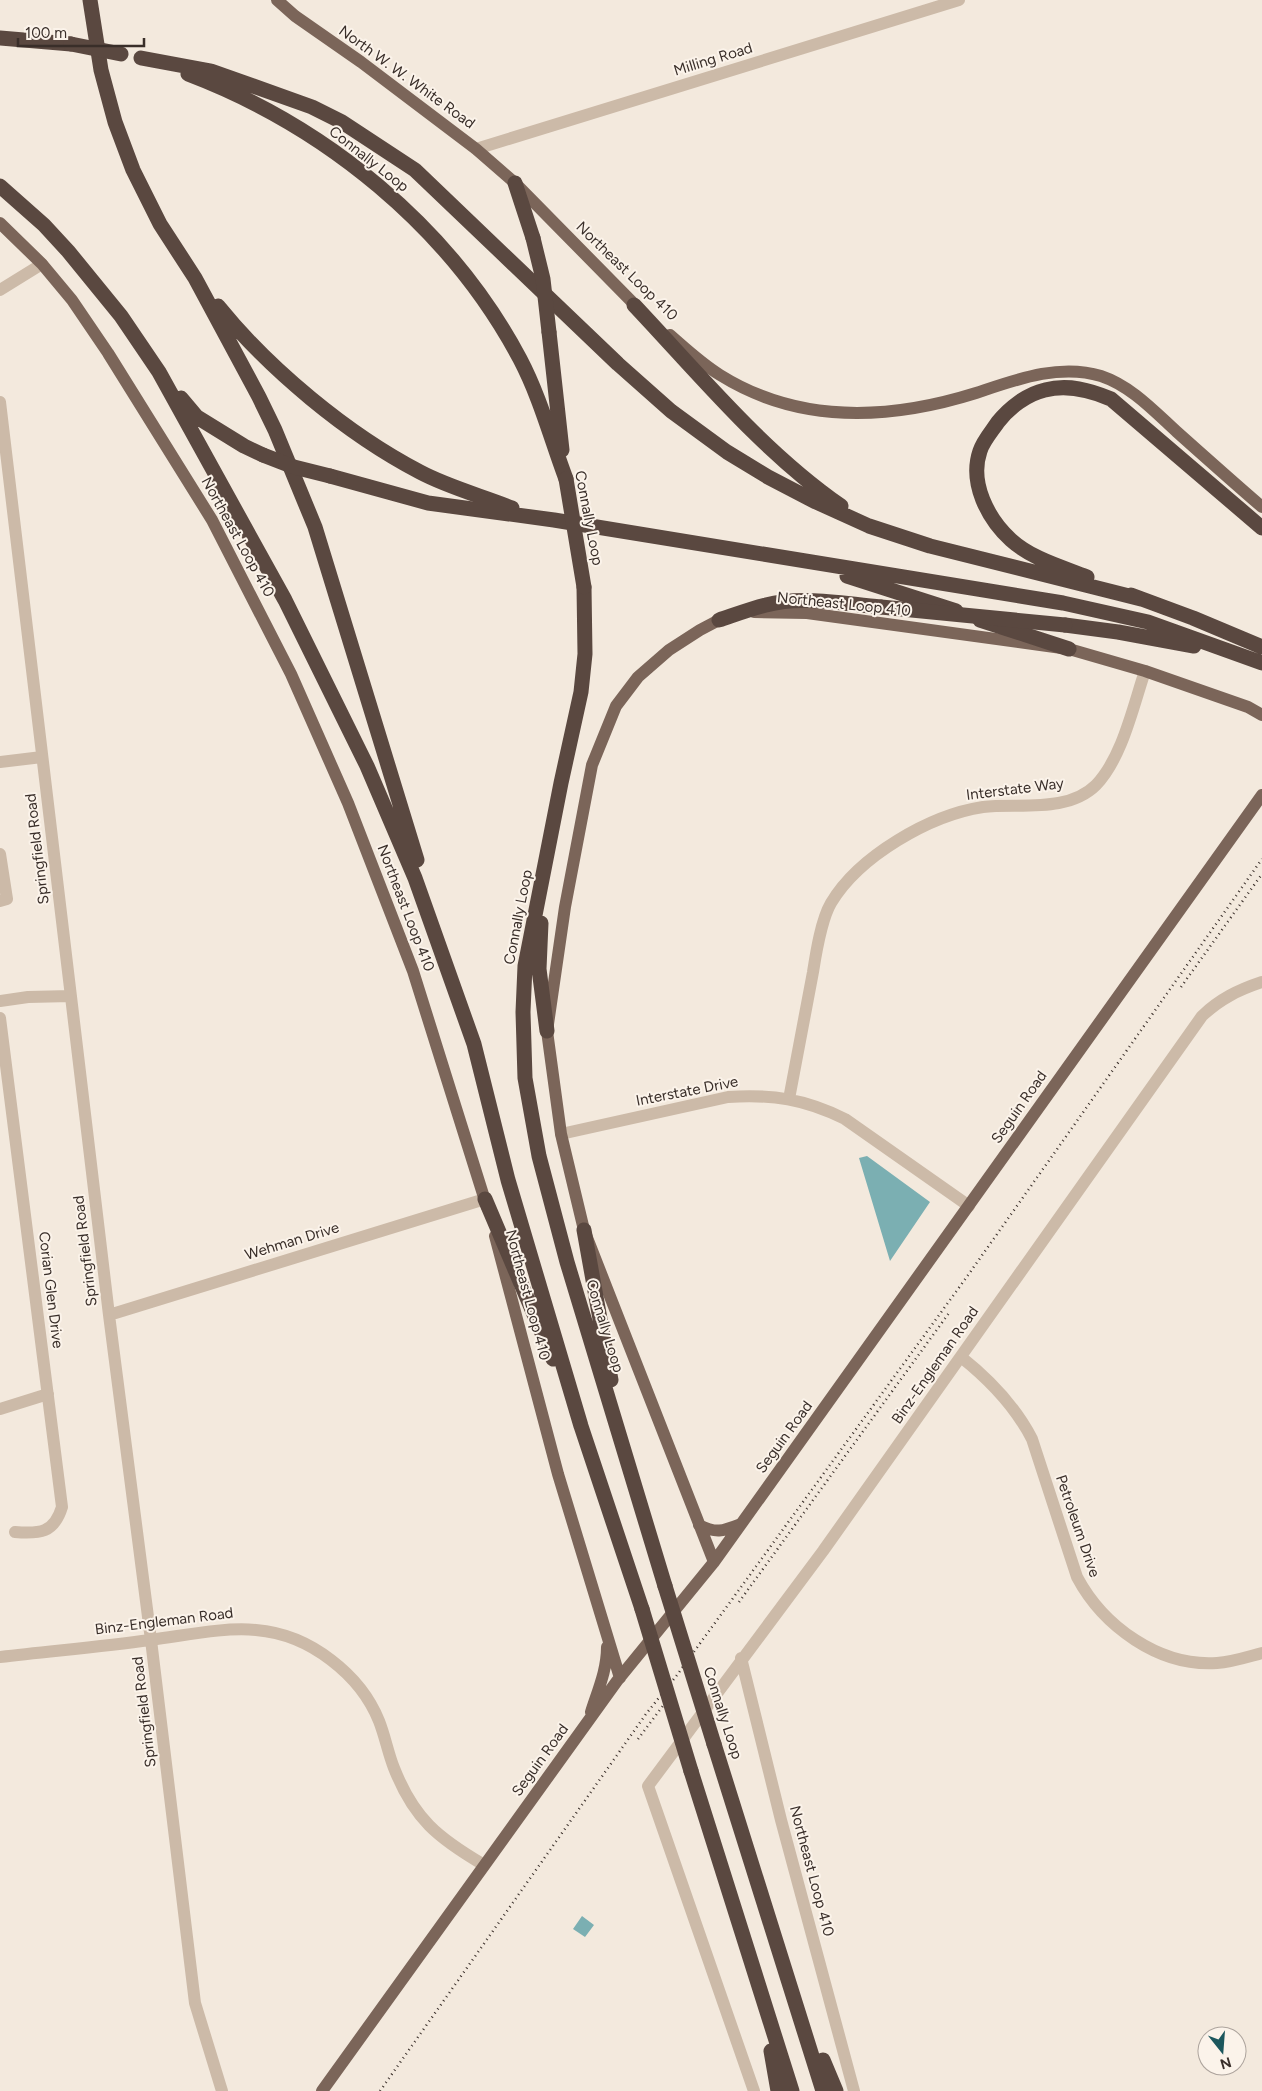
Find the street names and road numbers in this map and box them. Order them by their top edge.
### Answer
street label: North W. W. White Road [335,22,479,132]
street label: Milling Road [671,38,755,80]
street label: Connally Loop [326,122,413,196]
street label: Northeast Loop 410 [572,218,682,324]
street label: Connally Loop [571,469,607,567]
street label: Northeast Loop 410 [198,474,278,600]
street label: Northeast Loop 410 [776,588,912,620]
street label: Interstate Way [965,774,1065,804]
street label: Springfield Road [21,793,53,905]
street label: Northeast Loop 410 [373,842,439,974]
street label: Connally Loop [500,868,536,966]
street label: Seguin Road [987,1067,1051,1147]
street label: Interstate Drive [634,1072,740,1110]
street label: Springfield Road [69,1195,101,1307]
street label: Wehman Drive [243,1218,341,1264]
street label: Northeast Loop 410 [502,1228,554,1362]
street label: Corian Glen Drive [35,1231,67,1349]
street label: Connally Loop [582,1277,628,1375]
street label: Binz-Engleman Road [888,1303,982,1427]
street label: Seguin Road [752,1397,816,1477]
street label: Petroleum Drive [1052,1472,1104,1580]
street label: Binz-Engleman Road [94,1604,234,1638]
street label: Springfield Road [128,1656,160,1768]
street label: Connally Loop [700,1664,746,1762]
street label: Seguin Road [508,1720,572,1800]
street label: Northeast Loop 410 [786,1804,838,1938]

